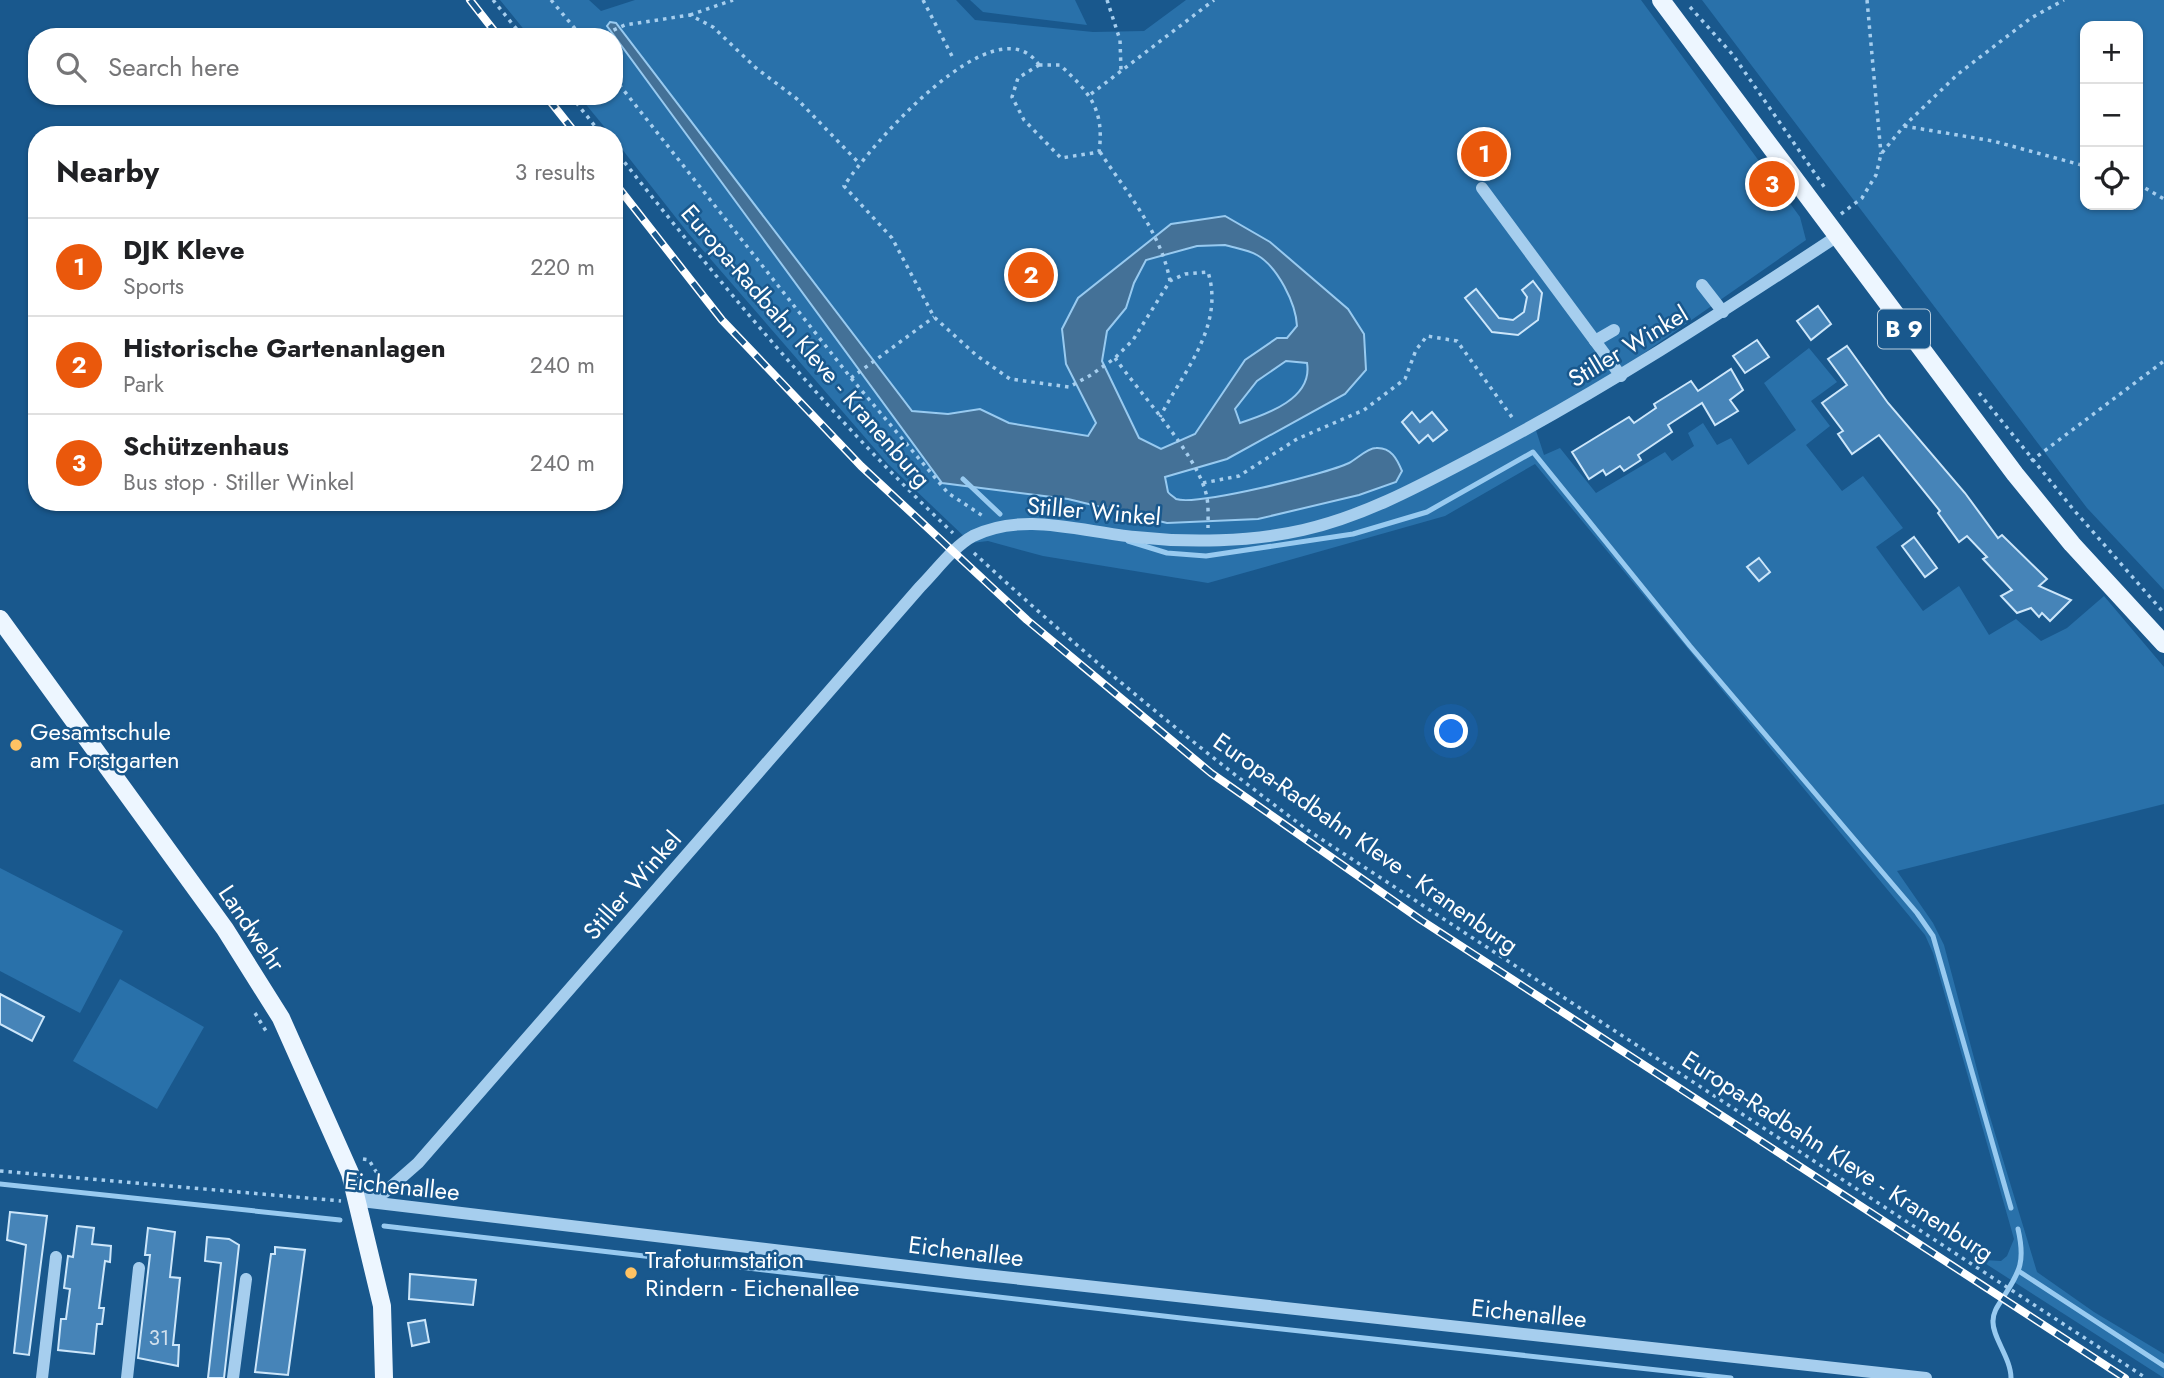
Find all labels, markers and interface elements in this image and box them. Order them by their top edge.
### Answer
map controls [2080,21,2143,210]
button: + [2080,21,2143,84]
search box [28,28,623,105]
icon: search [52,48,90,86]
text: Search here [108,48,240,86]
button: − [2080,84,2143,147]
pin: 1 [1461,128,1507,180]
button: locate [2080,147,2143,210]
text: Nearby [56,150,159,193]
text: 3 results [515,155,595,189]
pin: 3 [1749,158,1795,210]
street label: Europa-Radbahn Kleve - Kranenburg [673,197,939,495]
text: DJK Kleve [123,231,245,269]
pin: 2 [1008,249,1054,301]
text: 1 [73,250,85,284]
text: 220 m [530,250,595,284]
text: Sports [123,269,184,303]
street label: Stiller Winkel [1561,296,1695,396]
road number: B 9 [1878,310,1930,348]
text: Historische Gartenanlagen [123,329,446,367]
text: 2 [71,348,87,382]
text: 240 m [530,348,595,382]
text: Park [123,367,164,401]
text: Schützenhaus [123,427,289,465]
text: 3 [72,446,86,480]
text: 240 m [530,446,595,480]
text: Bus stop · Stiller Winkel [123,465,354,499]
street label: Stiller Winkel [1025,488,1163,534]
place label: Gesamtschule am Forstgarten [30,714,180,777]
your location [1434,714,1468,748]
street label: Europa-Radbahn Kleve - Kranenburg [1206,724,1526,962]
marker: Gesamtschule am Forstgarten [8,737,24,753]
street label: Stiller Winkel [575,823,689,947]
street label: Landwehr [210,878,294,979]
street label: Europa-Radbahn Kleve - Kranenburg [1675,1042,2001,1270]
street label: Eichenallee [343,1163,461,1209]
street label: Eichenallee [906,1227,1026,1275]
place label: Trafoturmstation Rindern - Eichenallee [645,1242,859,1305]
marker: Trafoturmstation Rindern - Eichenallee [623,1265,639,1281]
street label: Eichenallee [1470,1290,1588,1336]
house number: 31 [149,1323,169,1353]

